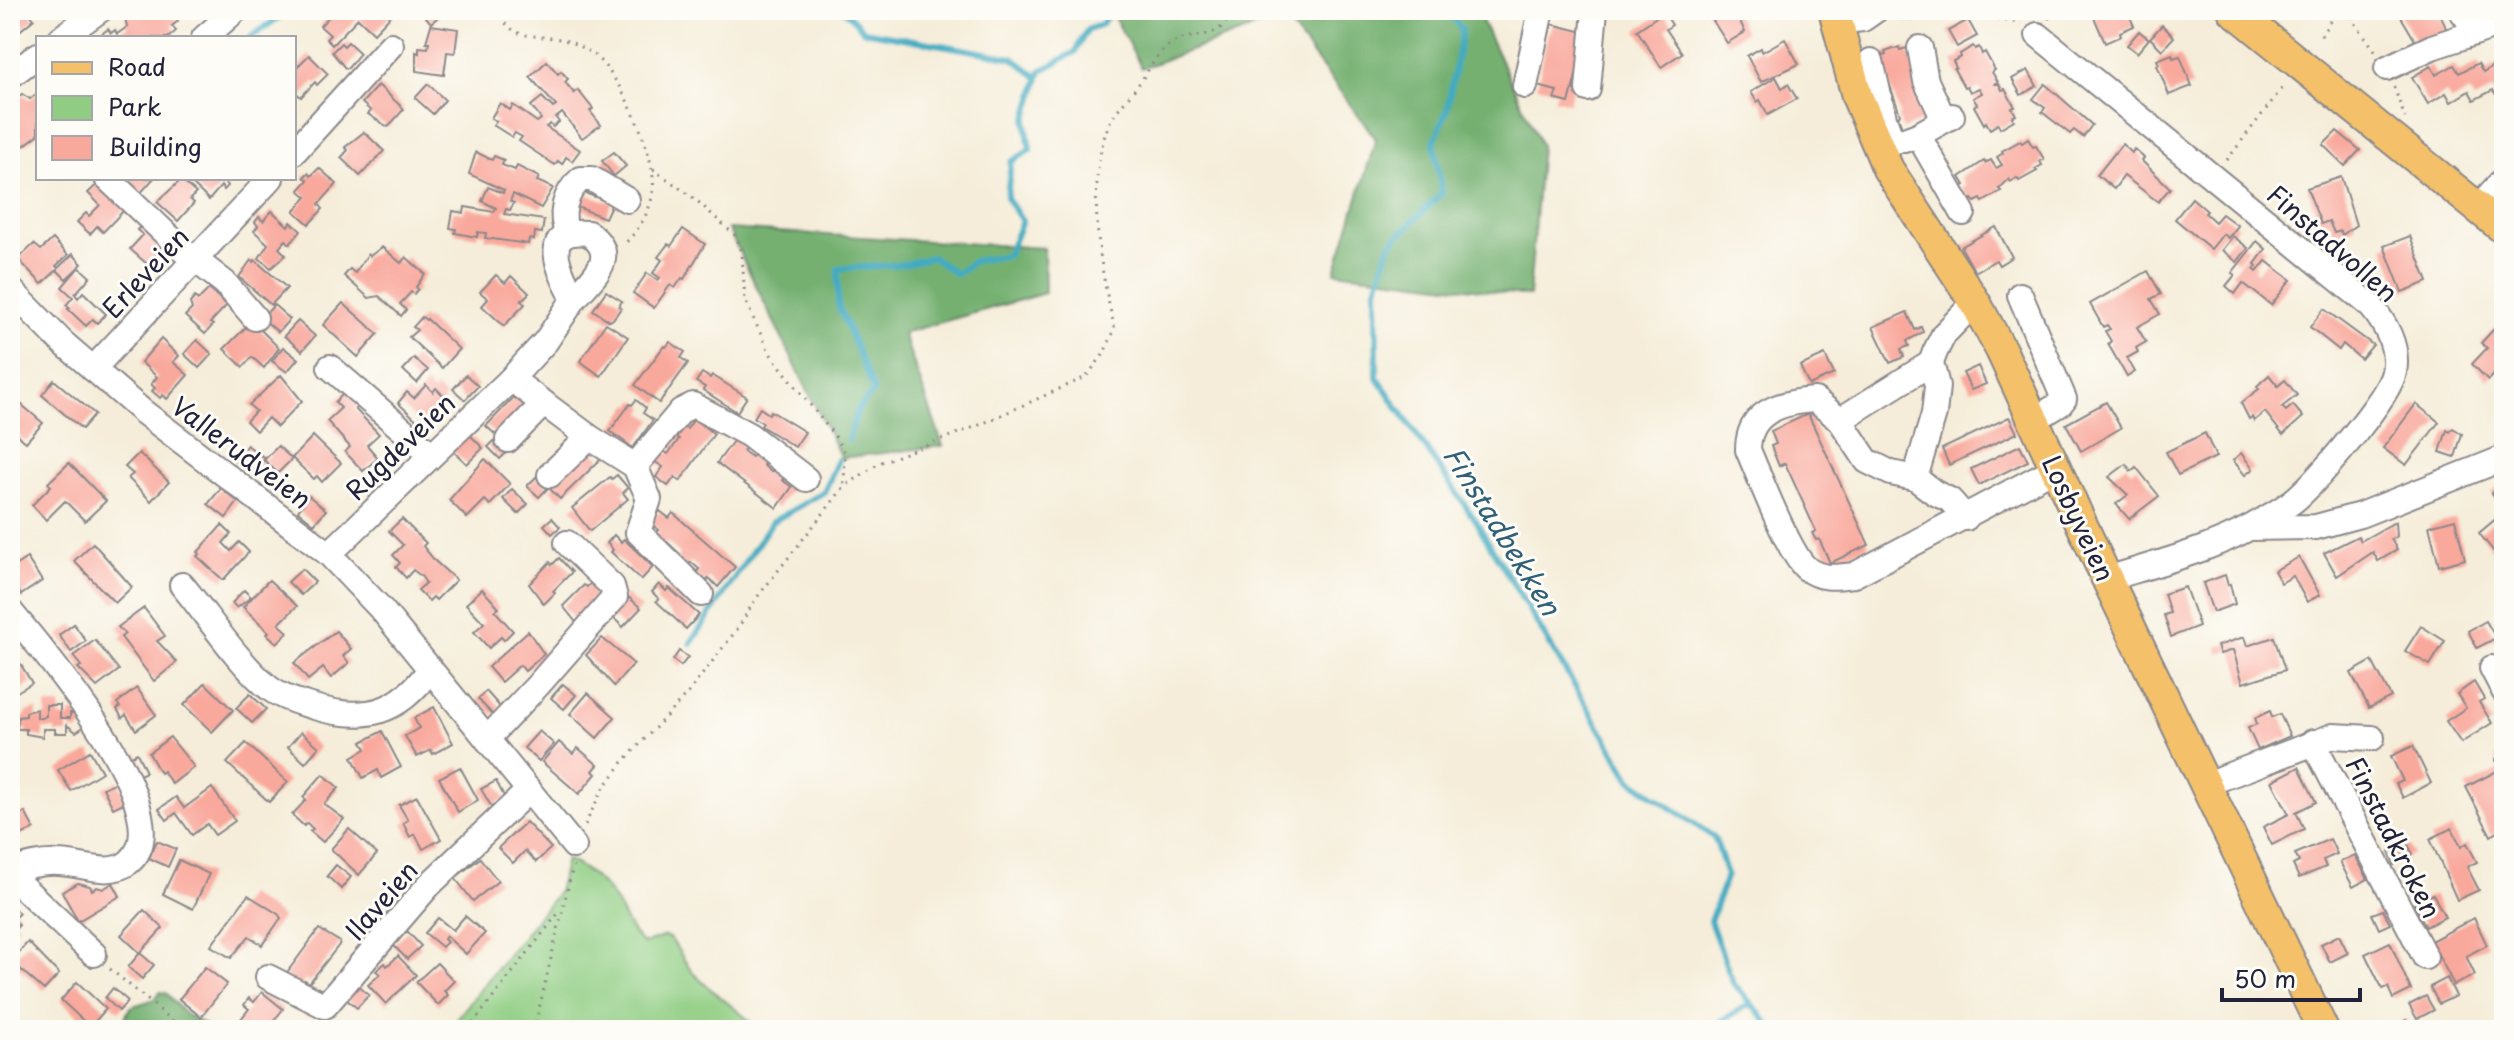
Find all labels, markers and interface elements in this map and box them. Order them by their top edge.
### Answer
legend [36,36,296,180]
text: Road [108,48,166,84]
text: Park [108,88,162,124]
text: Building [108,128,202,164]
street label: Finstadvollen [2259,175,2407,311]
street label: Erleveien [92,218,198,326]
street label: Rugdeveien [336,383,464,509]
street label: Vallerudveien [164,386,320,518]
water label: Finstadbekken [1434,437,1573,624]
street label: Losbyveien [2033,449,2125,587]
street label: Finstadkroken [2336,749,2452,925]
street label: Ilaveien [335,852,427,948]
scale bar [2222,952,2360,1002]
text: 50 m [2234,960,2296,996]

